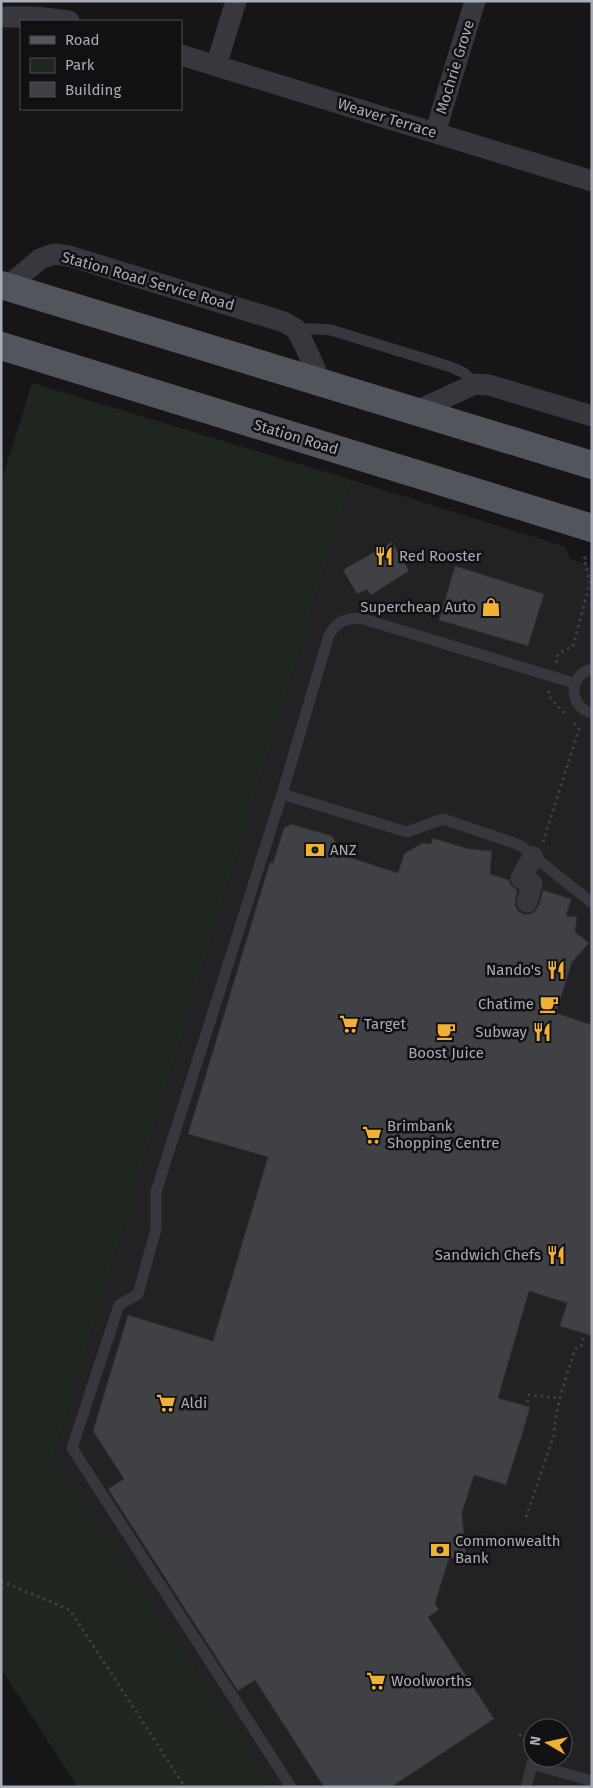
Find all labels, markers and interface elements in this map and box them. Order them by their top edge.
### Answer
street label: Mochrie Grove [432,18,478,116]
legend [20,20,182,110]
text: Road [65,31,100,49]
text: Park [65,56,95,74]
text: Building [65,81,121,99]
street label: Weaver Terrace [335,94,439,142]
street label: Station Road Service Road [60,248,236,314]
street label: Station Road [252,416,340,458]
restaurant icon: Red Rooster [373,545,395,567]
place label: Red Rooster [399,547,482,565]
shop icon: Supercheap Auto [480,596,502,618]
place label: Supercheap Auto [360,598,476,616]
bank icon: ANZ [304,839,326,861]
place label: ANZ [330,841,357,859]
restaurant icon: Nando's [545,959,567,981]
place label: Nando's [486,961,541,979]
cafe icon: Chatime [538,993,560,1015]
place label: Chatime [478,995,534,1013]
supermarket icon: Target [338,1013,360,1035]
place label: Target [364,1015,406,1033]
cafe icon: Boost Juice [435,1020,457,1042]
restaurant icon: Subway [531,1021,553,1043]
place label: Subway [475,1023,528,1041]
place label: Boost Juice [408,1044,484,1062]
place label: Brimbank Shopping Centre [387,1117,499,1152]
supermarket icon: Brimbank Shopping Centre [361,1124,383,1146]
restaurant icon: Sandwich Chefs [545,1244,567,1266]
place label: Sandwich Chefs [435,1246,541,1264]
supermarket icon: Aldi [155,1392,177,1414]
place label: Aldi [181,1394,207,1412]
place label: Commonwealth Bank [455,1532,561,1567]
bank icon: Commonwealth Bank [429,1539,451,1561]
supermarket icon: Woolworths [365,1670,387,1692]
place label: Woolworths [391,1672,472,1690]
north arrow [523,1718,573,1768]
text: N [527,1735,545,1747]

